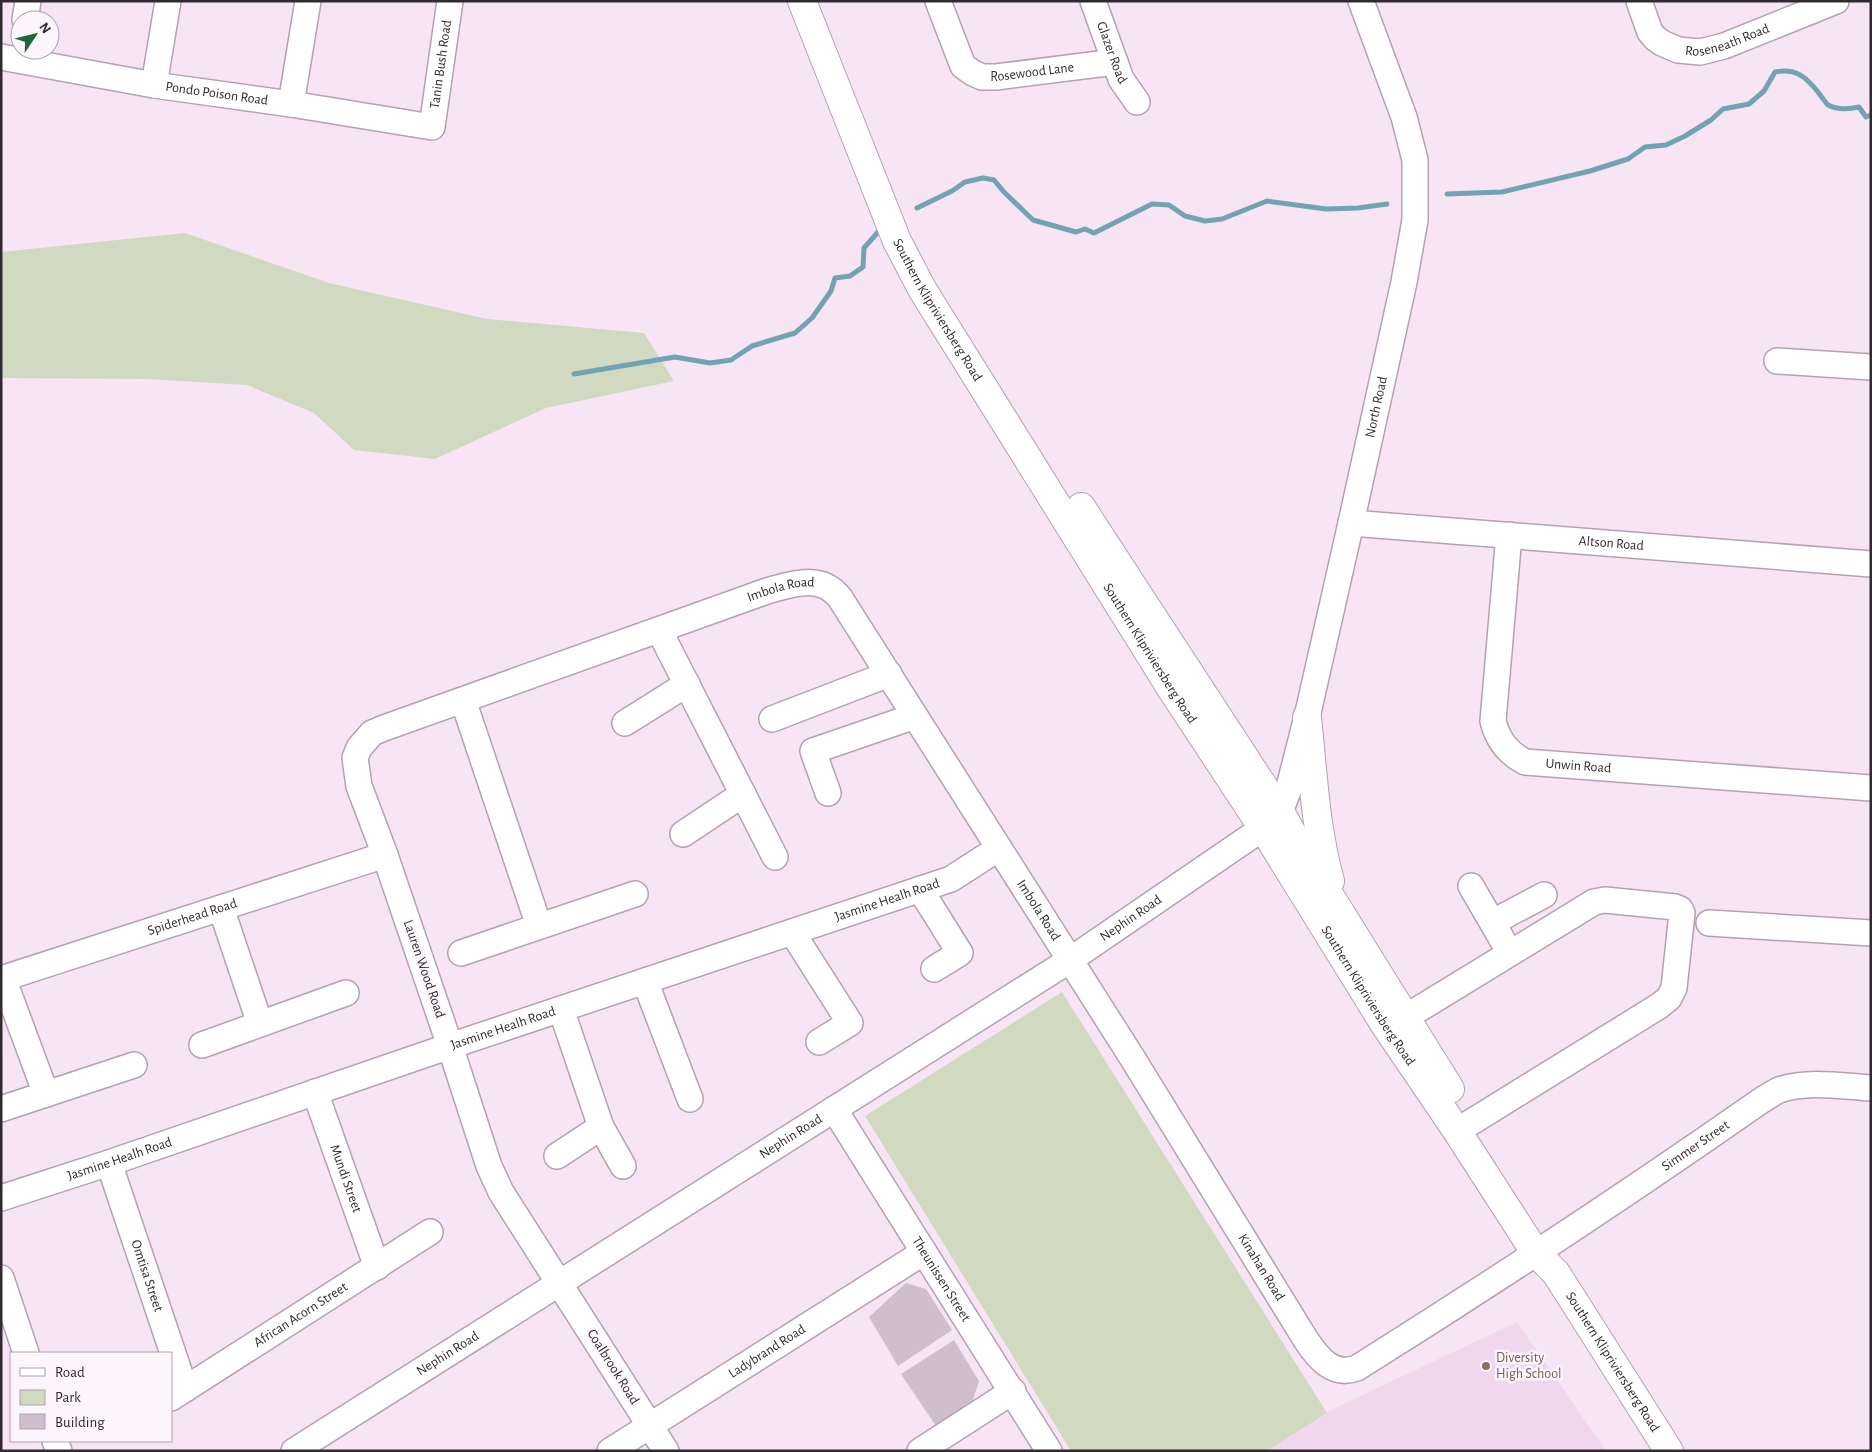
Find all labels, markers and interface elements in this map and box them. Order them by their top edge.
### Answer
north arrow [10,10,60,60]
street label: Tanin Bush Road [428,19,454,110]
text: N [36,20,53,36]
street label: Glazer Road [1094,20,1129,87]
street label: Roseneath Road [1685,21,1771,59]
street label: Rosewood Lane [990,60,1075,84]
street label: Pondo Poison Road [165,80,269,108]
street label: Southern Klipriviersberg Road [890,236,985,384]
street label: North Road [1363,375,1390,439]
street label: Altson Road [1578,534,1644,553]
street label: Imbola Road [745,575,815,605]
street label: Southern Klipriviersberg Road [1100,581,1199,726]
street label: Unwin Road [1545,757,1612,775]
street label: Jasmine Healh Road [833,876,941,924]
street label: Imbola Road [1014,877,1063,943]
street label: Nephin Road [1098,893,1164,944]
street label: Spiderhead Road [146,896,239,938]
street label: Lauren Wood Road [401,918,447,1020]
street label: Southern Klipriviersberg Road [1318,923,1418,1068]
street label: Jasmine Healh Road [449,1004,557,1052]
street label: Nephin Road [757,1112,825,1162]
street label: Simmer Street [1659,1118,1732,1174]
street label: Jasmine Healh Road [66,1135,174,1183]
street label: Mundi Street [327,1143,364,1215]
street label: Kinahan Road [1235,1231,1287,1303]
street label: Theunissen Street [909,1234,973,1325]
street label: Omtisa Street [128,1238,166,1314]
street label: African Acorn Street [251,1279,351,1350]
street label: Southern Klipriviersberg Road [1563,1289,1662,1434]
street label: Ladybrand Road [726,1322,808,1381]
street label: Coalbrook Road [584,1327,642,1407]
street label: Nephin Road [414,1329,482,1379]
place label: Diversity High School [1496,1351,1562,1381]
legend [10,1352,172,1442]
marker: Diversity High School [1480,1360,1492,1372]
text: Road [55,1365,85,1380]
text: Park [55,1390,81,1405]
text: Building [55,1415,105,1430]

